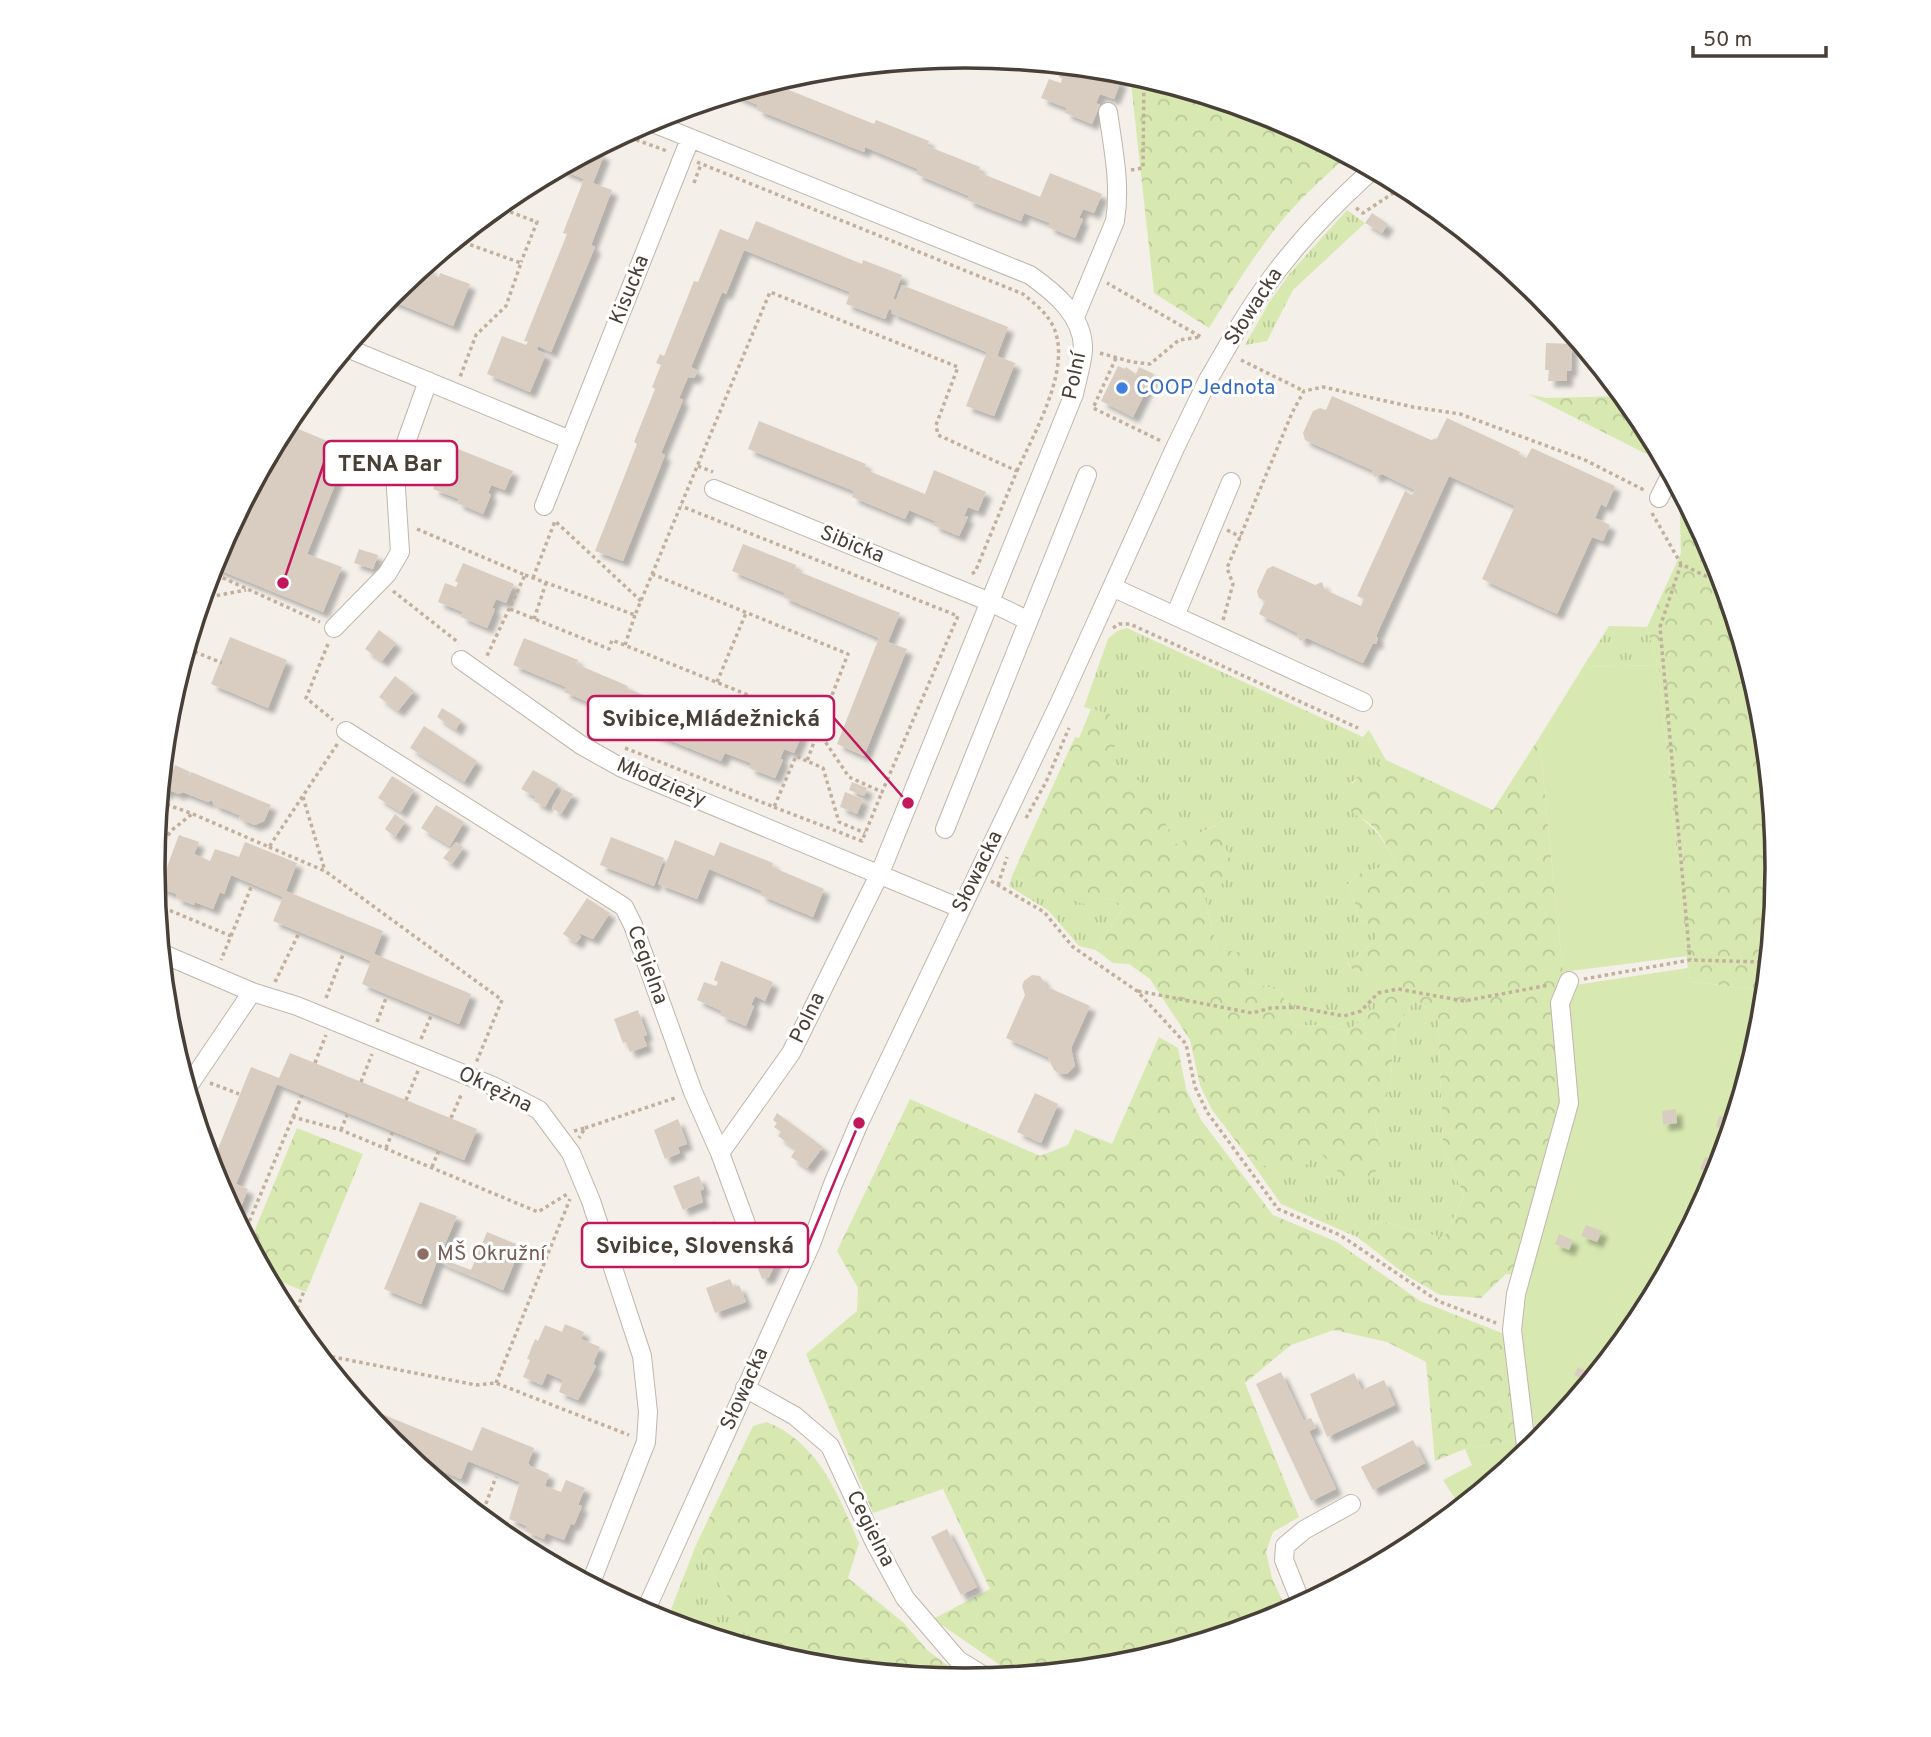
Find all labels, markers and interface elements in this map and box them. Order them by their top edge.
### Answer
scale bar [1693,14,1826,58]
text: 50 m [1703,27,1752,54]
street label: Kisucka [604,251,656,329]
street label: Słowacka [1219,263,1289,351]
street label: Polní [1057,348,1094,402]
place label: COOP Jednota [1136,375,1275,402]
marker: COOP Jednota [1114,380,1130,396]
callout: TENA Bar [324,441,457,485]
text: TENA Bar [338,451,443,480]
street label: Sibicka [816,520,888,570]
callout: Svibice,Mládežnická [588,696,834,740]
text: Svibice,Mládežnická [602,706,820,735]
street label: Młodzieży [612,752,710,814]
street label: Słowacka [947,827,1009,917]
street label: Cegielna [620,922,674,1008]
street label: Polna [784,988,832,1048]
street label: Okrężna [454,1061,536,1119]
callout: Svibice, Slovenská [582,1223,808,1267]
text: Svibice, Slovenská [596,1233,794,1262]
place label: MŠ Okružní [437,1240,547,1268]
marker: MŠ Okružní [415,1246,431,1262]
street label: Słowacka [715,1343,775,1435]
street label: Cegielna [839,1486,901,1572]

